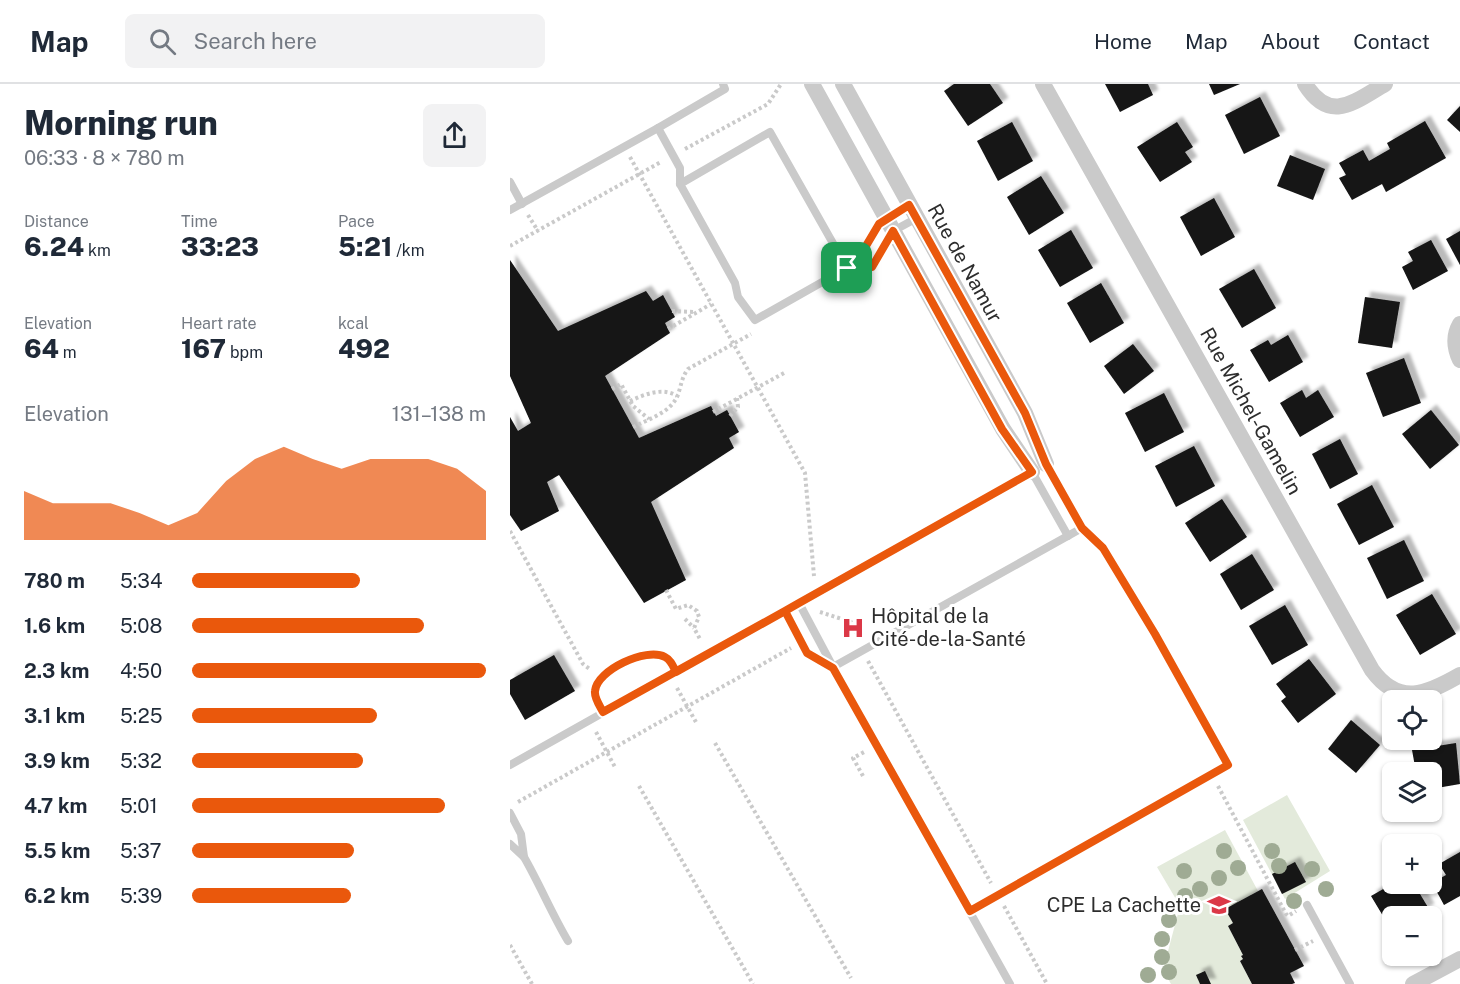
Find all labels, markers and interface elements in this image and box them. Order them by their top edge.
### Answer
search box [125,14,545,68]
text: Map [30,25,89,58]
icon: search [146,25,179,58]
text: Search here [194,28,317,54]
text: Home [1094,29,1152,54]
text: Map [1185,29,1228,54]
text: About [1261,29,1320,54]
text: Contact [1353,29,1430,54]
text: Morning run [24,104,218,142]
button: share [423,104,486,167]
text: 06:33 · 8 × 780 m [24,146,185,170]
street label: Rue de Namur [923,200,1008,327]
text: Distance [24,212,89,231]
text: Time [181,212,217,231]
text: Pace [338,212,375,231]
text: 6.24 [24,231,84,262]
text: 33:23 [181,231,259,262]
text: 5:21 [338,231,392,262]
text: km [84,241,111,260]
text: /km [392,241,425,260]
pin [821,242,872,293]
icon: arrive [830,251,863,284]
text: Elevation [24,314,92,333]
text: Heart rate [181,314,257,333]
text: kcal [338,314,369,333]
street label: Rue Michel-Gamelin [1195,323,1307,499]
text: 64 [24,333,59,364]
text: 167 [181,333,226,364]
text: 492 [338,333,390,364]
text: m [59,343,77,362]
text: bpm [226,343,263,362]
text: Elevation [24,402,109,426]
text: 131–138 m [392,402,486,426]
text: 780 m [24,569,85,593]
text: 5:34 [120,569,162,593]
place label: Hôpital de la Cité-de-la-Santé [871,604,1026,651]
text: 1.6 km [24,614,85,638]
text: 5:08 [120,614,162,638]
hospital icon: Hôpital de la Cité-de-la-Santé [840,615,866,641]
text: 2.3 km [24,659,89,683]
text: 4:50 [120,659,162,683]
map controls [1382,690,1442,966]
button: locate [1382,690,1442,750]
text: 3.1 km [24,704,85,728]
text: 5:25 [120,704,162,728]
text: 3.9 km [24,749,90,773]
text: 5:32 [120,749,162,773]
button: layers [1382,762,1442,822]
text: 4.7 km [24,794,87,818]
text: 5:01 [120,794,158,818]
button: + [1382,834,1442,894]
text: 5.5 km [24,839,90,863]
text: 5:37 [120,839,162,863]
text: 6.2 km [24,884,90,908]
text: 5:39 [120,884,162,908]
school or university icon: CPE La Cachette [1206,892,1232,918]
place label: CPE La Cachette [1047,893,1201,917]
button: − [1382,906,1442,966]

